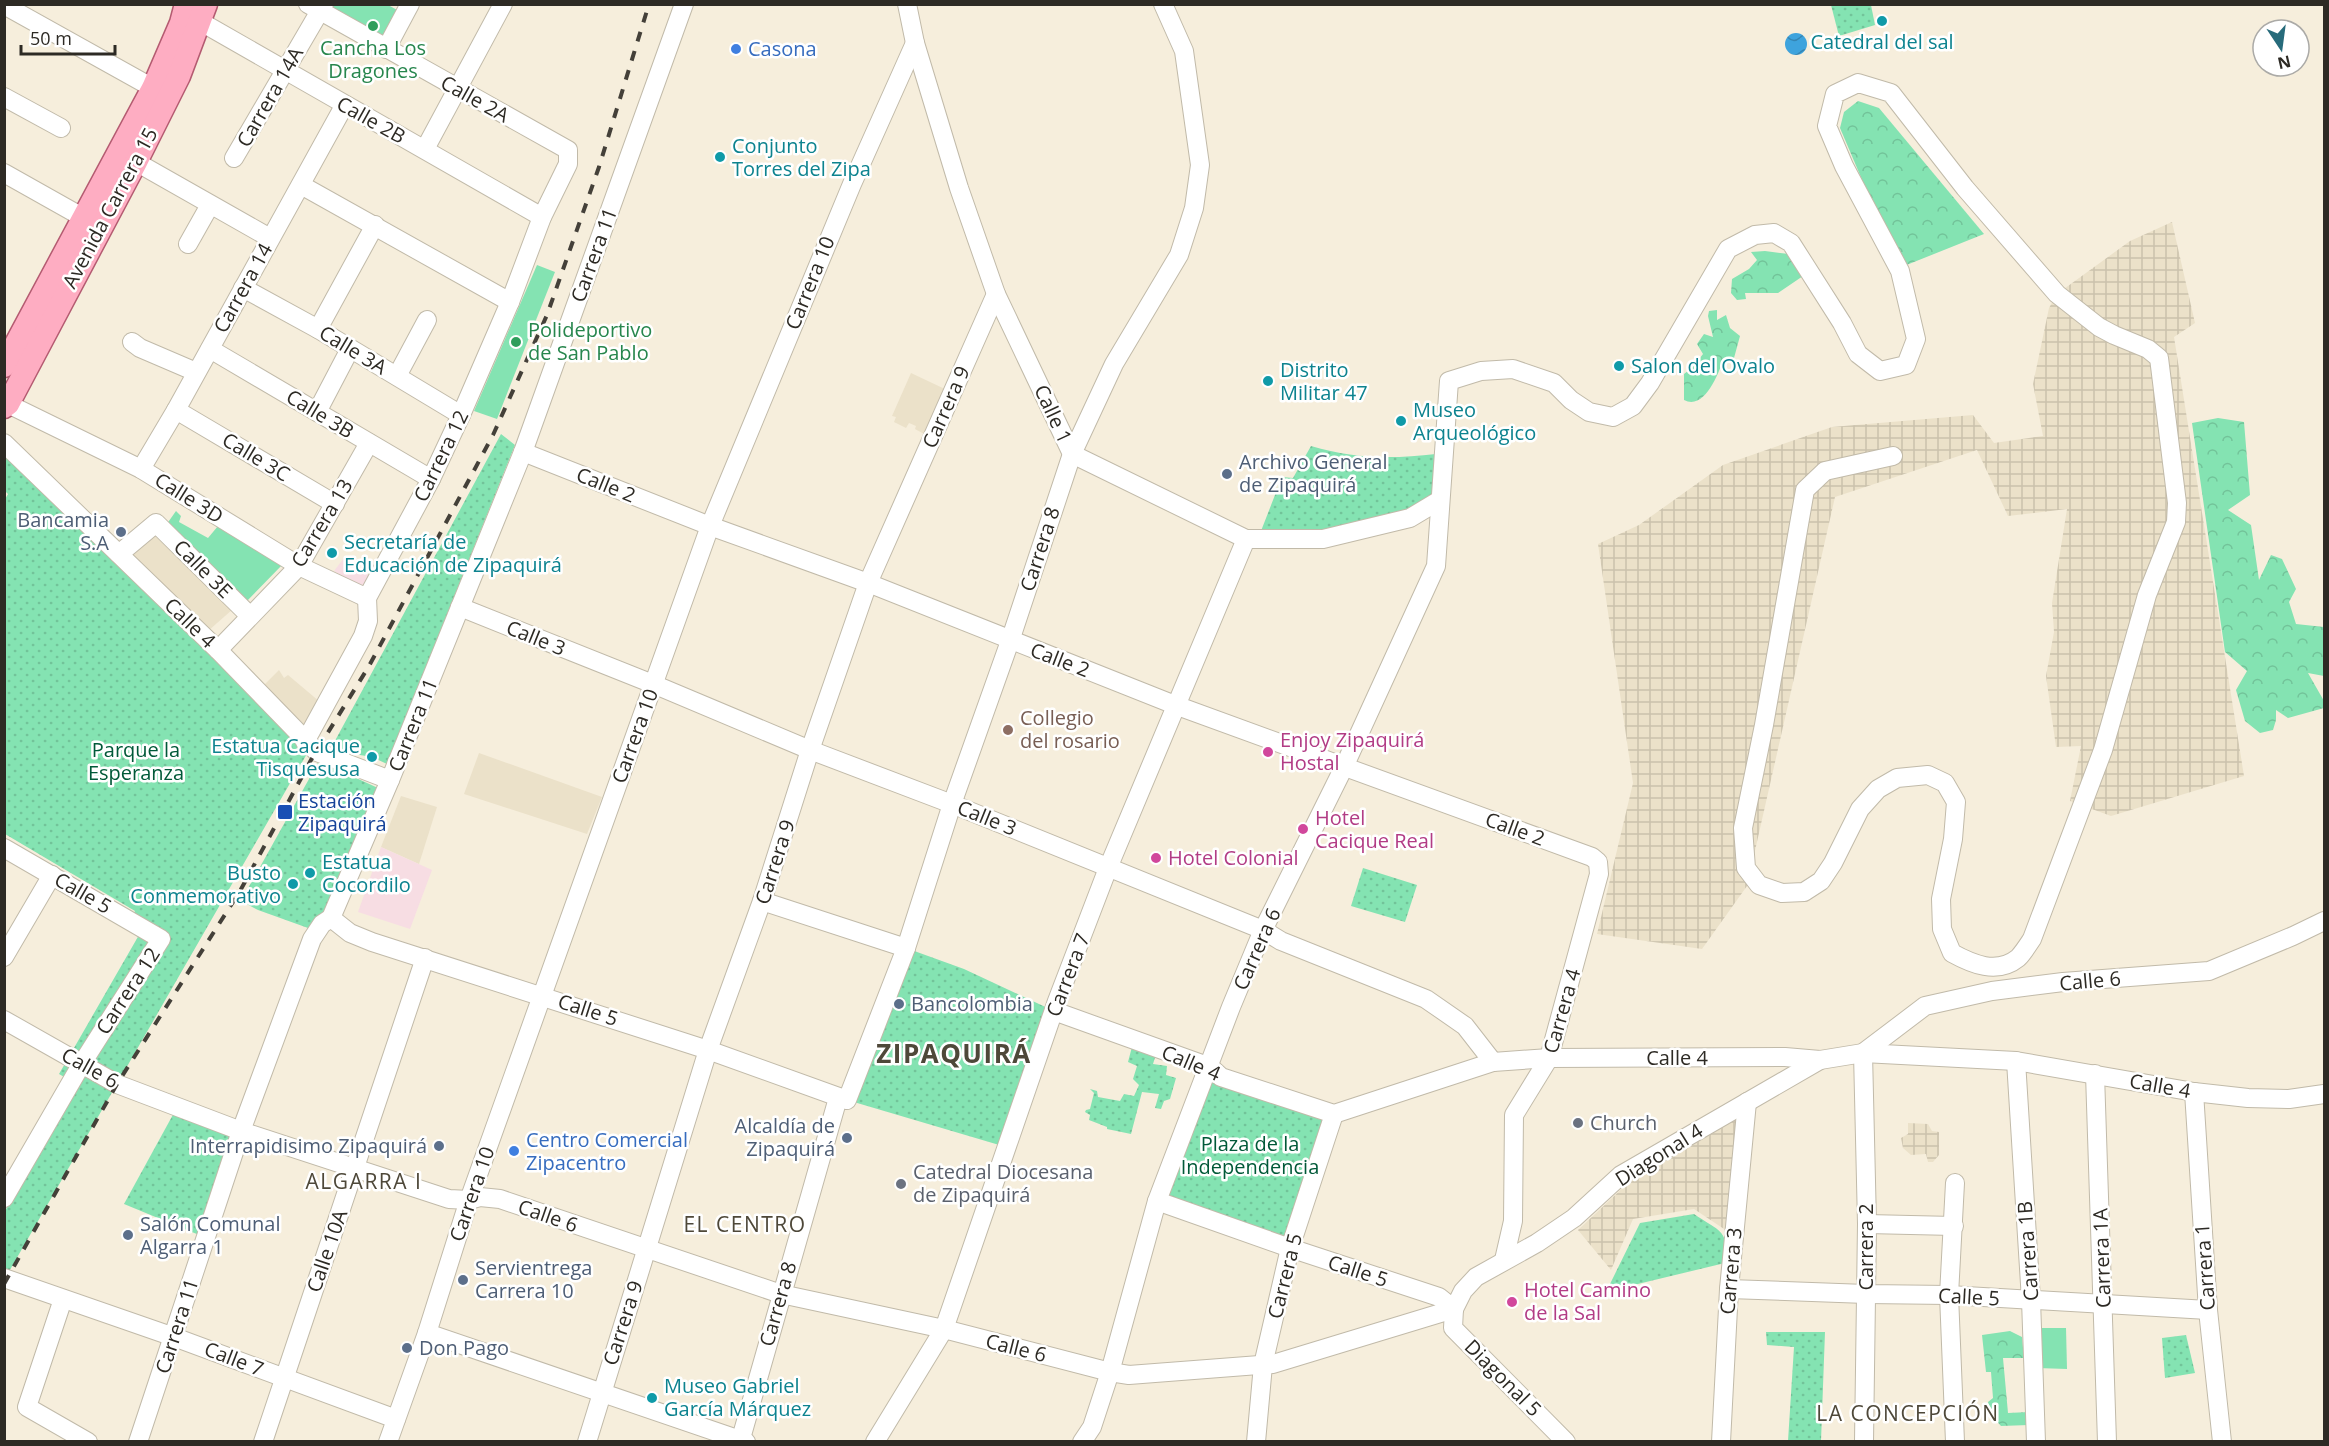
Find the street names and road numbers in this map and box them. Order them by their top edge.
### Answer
street label: Carrera 14A [230,42,309,152]
street label: Calle 2A [436,69,515,129]
street label: Calle 2B [332,90,410,149]
street label: Avenida Carrera 15 [56,123,163,293]
street label: Carrera 11 [564,204,623,306]
street label: Carrera 10 [779,232,841,334]
street label: Carrera 14 [207,238,279,337]
street label: Calle 3A [314,319,392,380]
street label: Carrera 9 [915,361,976,452]
street label: Calle 1 [1028,380,1079,447]
street label: Calle 3B [281,383,359,444]
street label: Carrera 12 [407,406,474,506]
street label: Calle 3C [217,426,295,487]
street label: Calle 2 [573,460,640,509]
street label: Calle 3D [150,466,229,529]
street label: Carrera 13 [285,474,359,572]
street label: Carrera 8 [1013,503,1066,594]
street label: Calle 3E [168,533,239,604]
street label: Calle 4 [159,592,222,654]
street label: Calle 3 [503,613,570,662]
street label: Calle 2 [1027,636,1094,683]
street label: Carrera 11 [382,674,444,776]
street label: Carrera 10 [605,685,664,787]
street label: Calle 3 [954,793,1021,842]
street label: Calle 2 [1482,805,1549,852]
street label: Carrera 9 [748,816,801,907]
street label: Calle 5 [50,865,117,920]
street label: Carrera 6 [1226,903,1287,994]
street label: Carrera 7 [1039,929,1096,1020]
street label: Carrera 12 [89,942,166,1039]
street label: Calle 6 [2058,964,2122,997]
street label: Carrera 4 [1537,965,1587,1057]
street label: Calle 5 [555,987,622,1032]
street label: Calle 4 [1158,1038,1225,1087]
street label: Calle 6 [57,1041,124,1094]
street label: Calle 4 [1646,1044,1708,1071]
street label: Calle 4 [2127,1067,2193,1104]
street label: Diagonal 4 [1610,1117,1708,1192]
street label: Carrera 10 [443,1143,500,1245]
street label: Calle 6 [515,1193,582,1238]
street label: Carrera 1B [2011,1200,2044,1302]
street label: Carrera 2 [1852,1203,1879,1291]
street label: Calle 10A [300,1206,353,1296]
street label: Carrera 1A [2086,1207,2117,1308]
street label: Carrera 1 [2188,1223,2221,1311]
street label: Carrera 3 [1713,1226,1748,1316]
street label: Carrera 5 [1261,1230,1308,1321]
street label: Calle 5 [1325,1248,1392,1293]
street label: Carrera 8 [753,1258,803,1350]
street label: Carrera 11 [148,1275,205,1377]
street label: Carrera 9 [596,1277,649,1368]
street label: Calle 5 [1938,1281,2001,1312]
street label: Calle 6 [983,1327,1049,1368]
street label: Diagonal 5 [1459,1333,1548,1422]
street label: Calle 7 [201,1335,268,1382]

